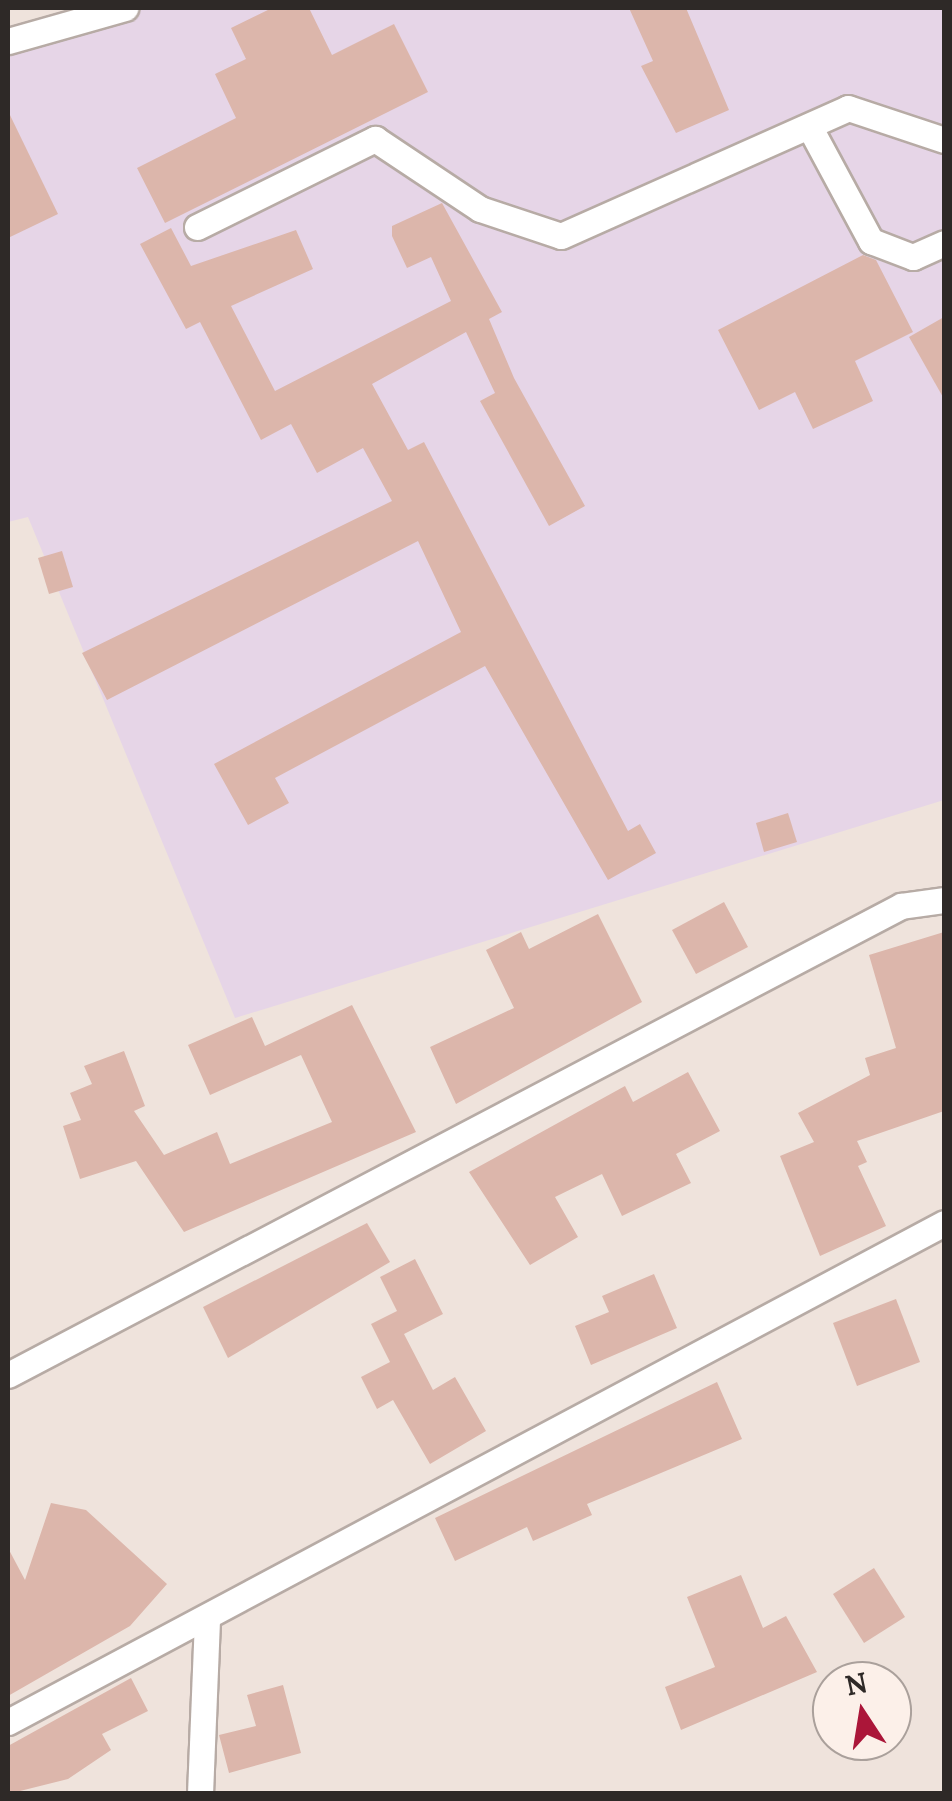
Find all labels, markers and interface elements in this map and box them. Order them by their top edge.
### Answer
north arrow [812,1661,912,1761]
text: N [842,1664,871,1703]

